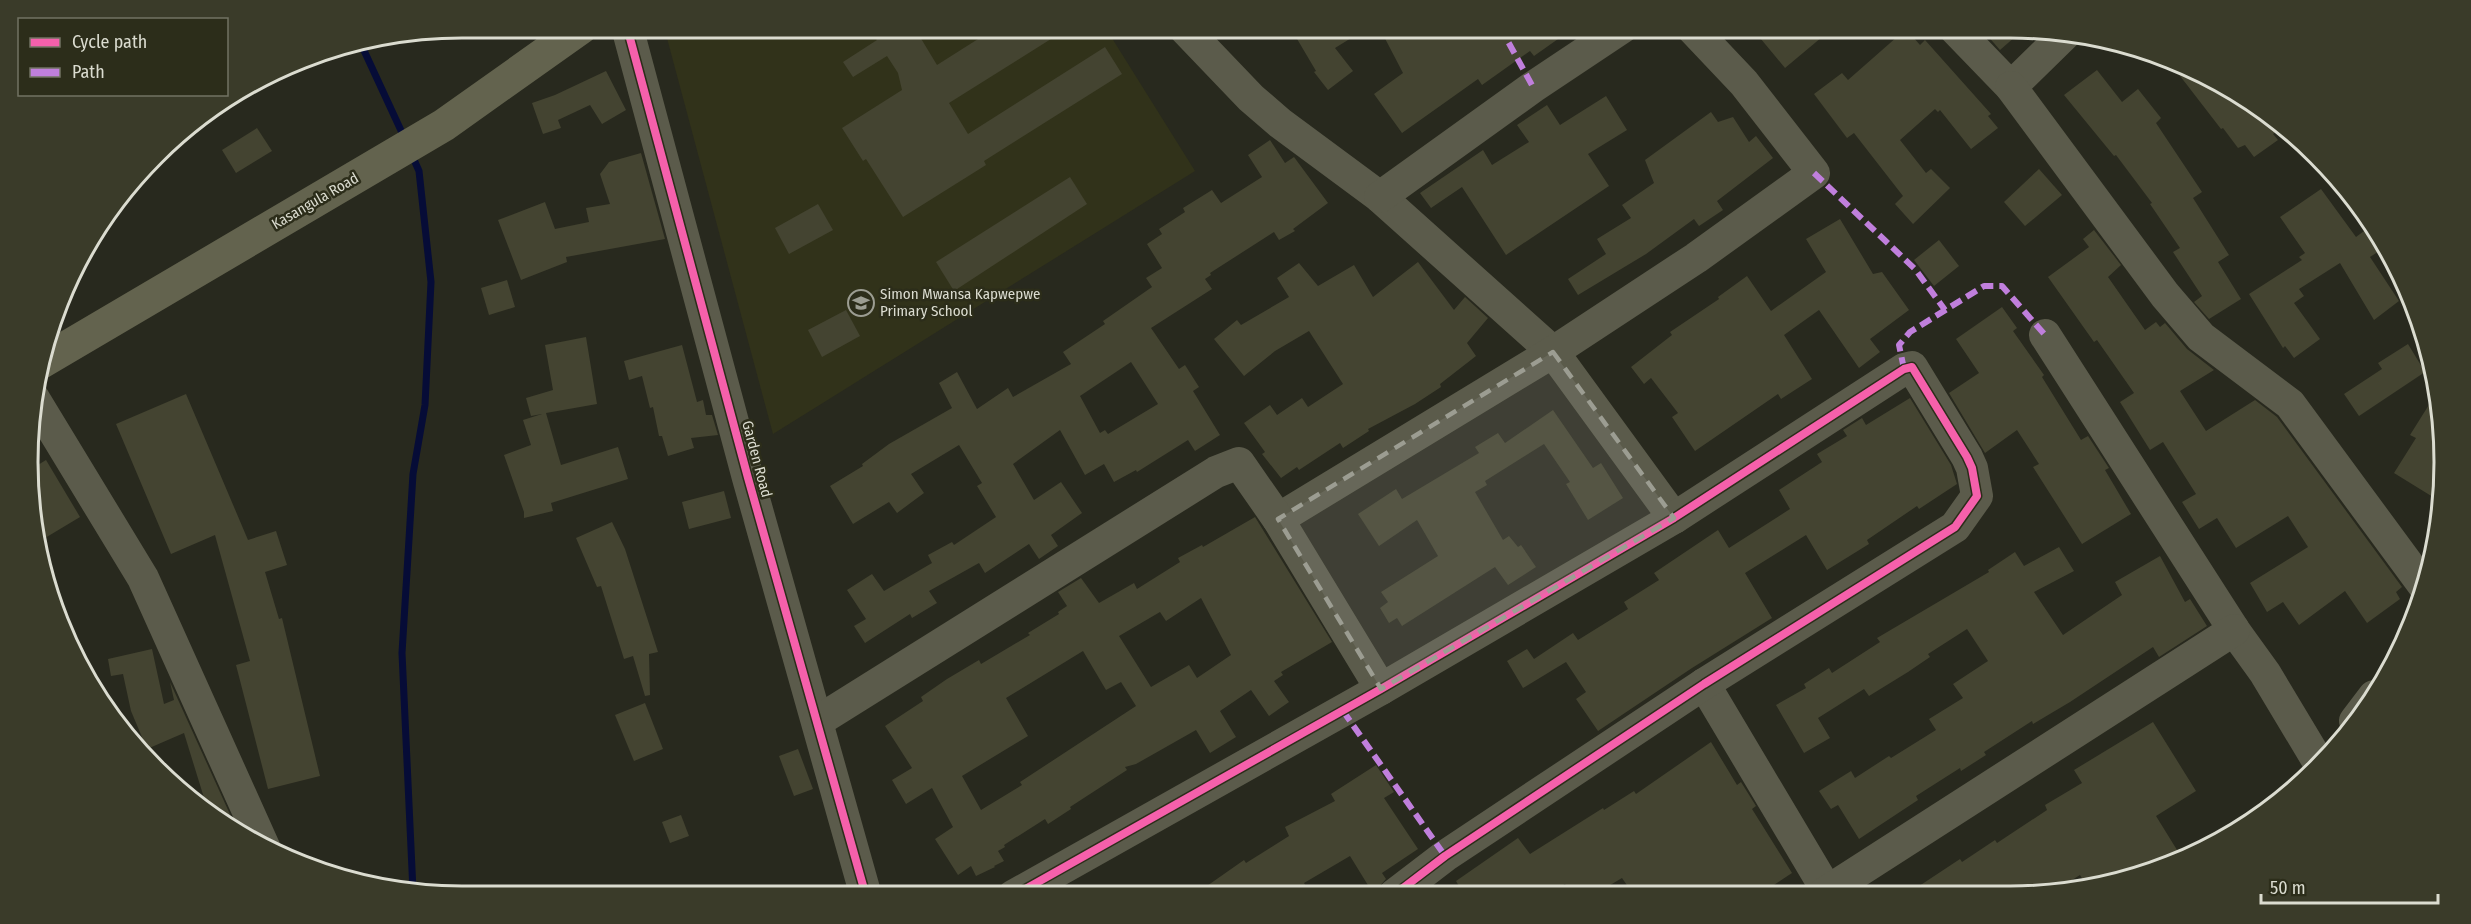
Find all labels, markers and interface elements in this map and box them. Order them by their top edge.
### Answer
legend [18,18,228,96]
text: Cycle path [72,31,147,53]
text: Path [72,61,105,83]
street label: Kasangula Road [268,169,362,233]
place label: Simon Mwansa Kapwepwe Primary School [880,285,1040,320]
school or university icon: Simon Mwansa Kapwepwe Primary School [846,288,876,318]
street label: Garden Road [738,419,776,499]
scale bar [2261,867,2438,905]
text: 50 m [2270,877,2306,899]

